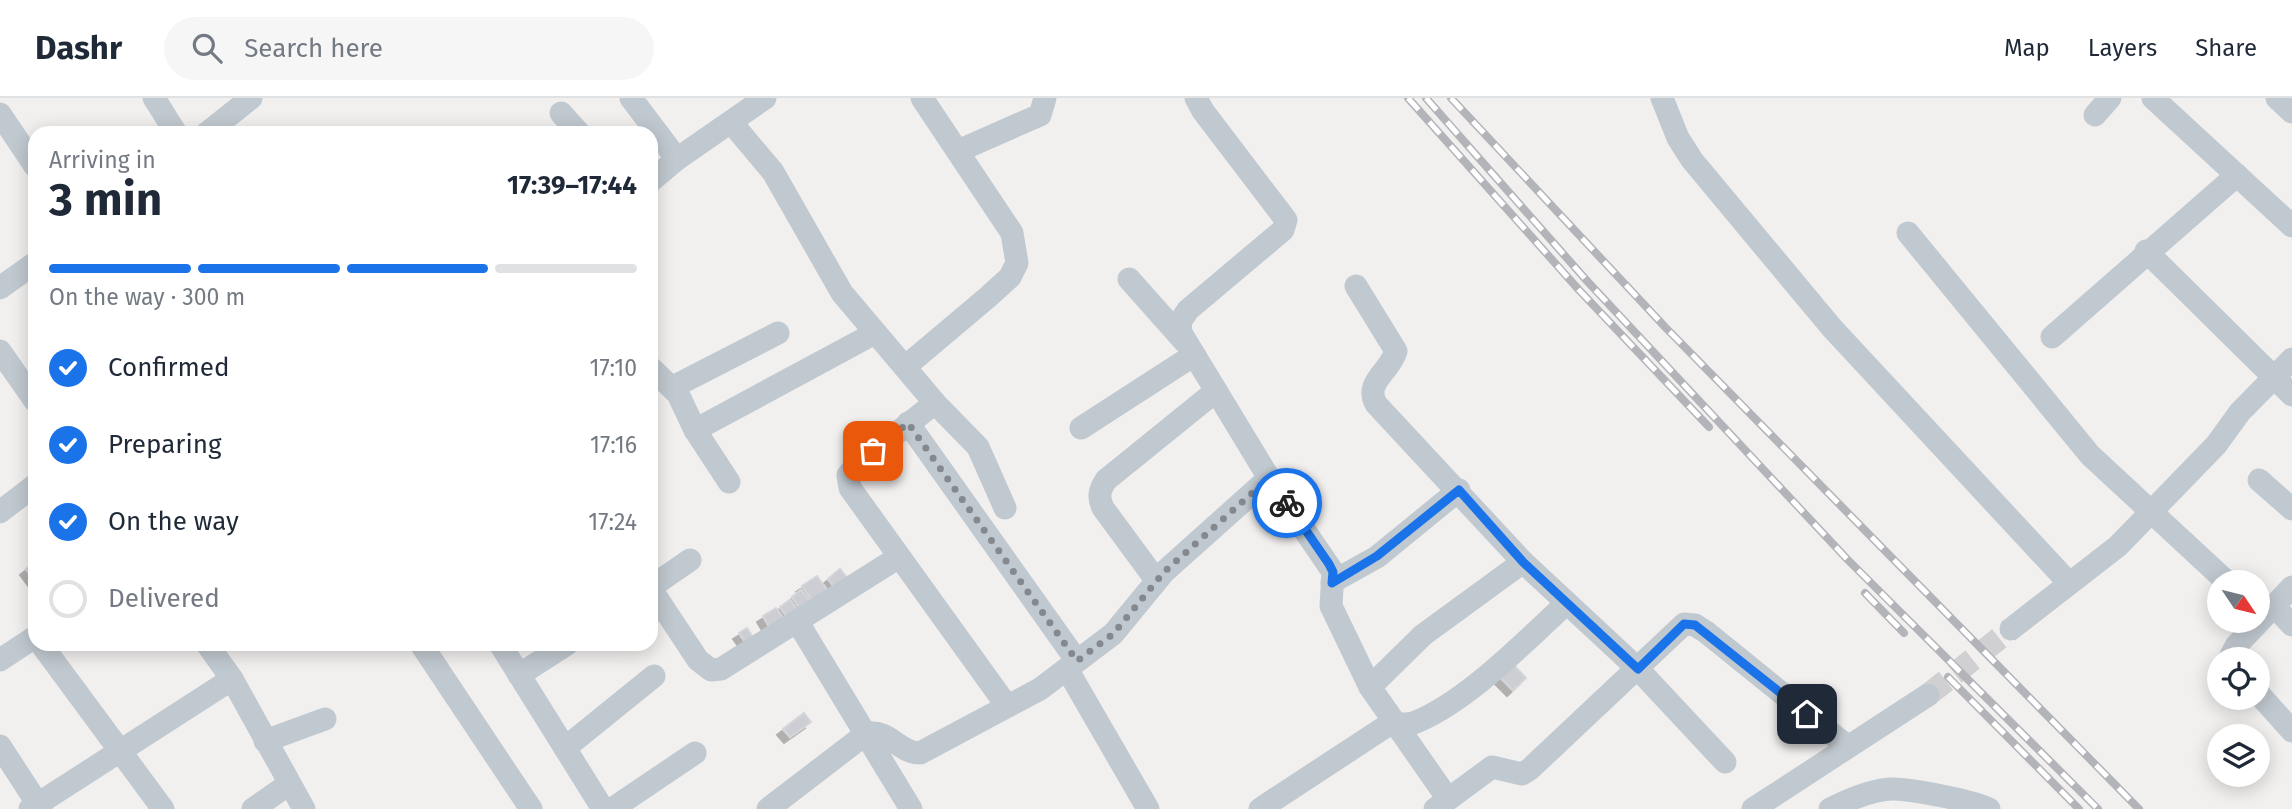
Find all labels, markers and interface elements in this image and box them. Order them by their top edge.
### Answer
search box [164,17,654,80]
text: Dashr [35,28,122,68]
icon: search [188,29,226,67]
text: Search here [244,33,383,64]
text: Map [2004,34,2050,62]
text: Layers [2088,34,2157,62]
text: Share [2195,34,2257,62]
text: Arriving in [49,146,156,174]
text: 17:39–17:44 [507,170,637,201]
text: 3 min [49,172,162,227]
text: On the way · 300 m [49,283,245,311]
icon: check [49,349,87,387]
text: Confirmed [108,352,229,383]
text: 17:10 [589,354,637,382]
pin [843,421,903,481]
icon: check [49,426,87,464]
text: Preparing [108,429,221,460]
text: 17:16 [590,431,637,459]
icon: bag [854,432,892,470]
courier [1252,468,1322,538]
icon: bike [1268,484,1306,522]
icon: check [49,503,87,541]
text: On the way [108,506,239,537]
text: 17:24 [588,508,637,536]
north arrow [2207,570,2270,634]
map controls [2207,570,2270,787]
text: Delivered [108,583,220,614]
button: locate [2207,647,2270,710]
pin [1777,684,1837,744]
icon: home [1788,695,1826,733]
button: layers [2207,724,2270,787]

